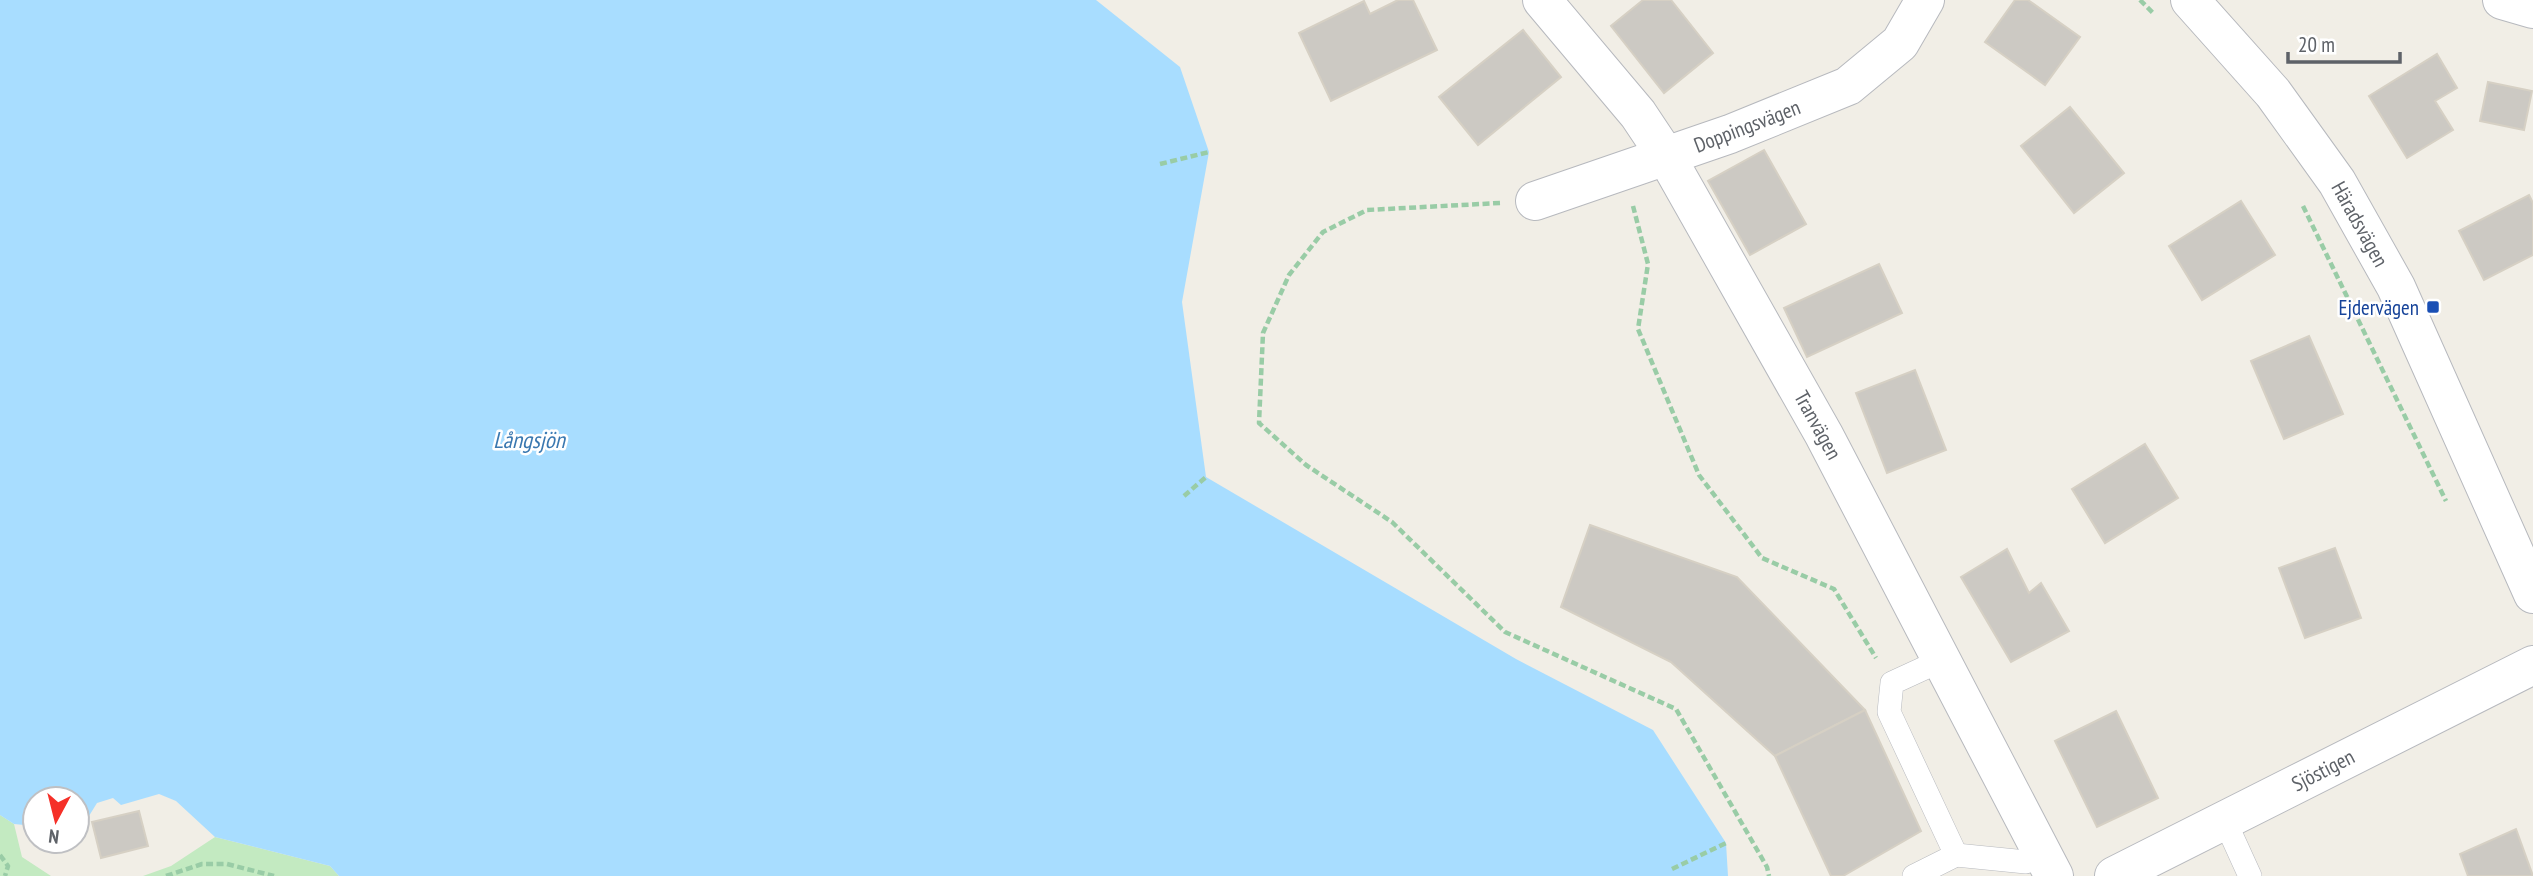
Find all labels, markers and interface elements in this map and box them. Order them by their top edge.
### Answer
scale bar [2288,21,2400,65]
text: 20 m [2298,31,2335,58]
street label: Doppingsvägen [1690,93,1804,159]
street label: Häradsvägen [2326,177,2394,271]
place label: Ejdervägen [2338,294,2419,321]
marker: Ejdervägen [2425,299,2441,315]
street label: Tranvägen [1788,386,1848,464]
water label: Långsjön [493,425,567,454]
street label: Sjöstigen [2287,743,2359,797]
north arrow [21,785,91,855]
text: N [47,824,60,849]

